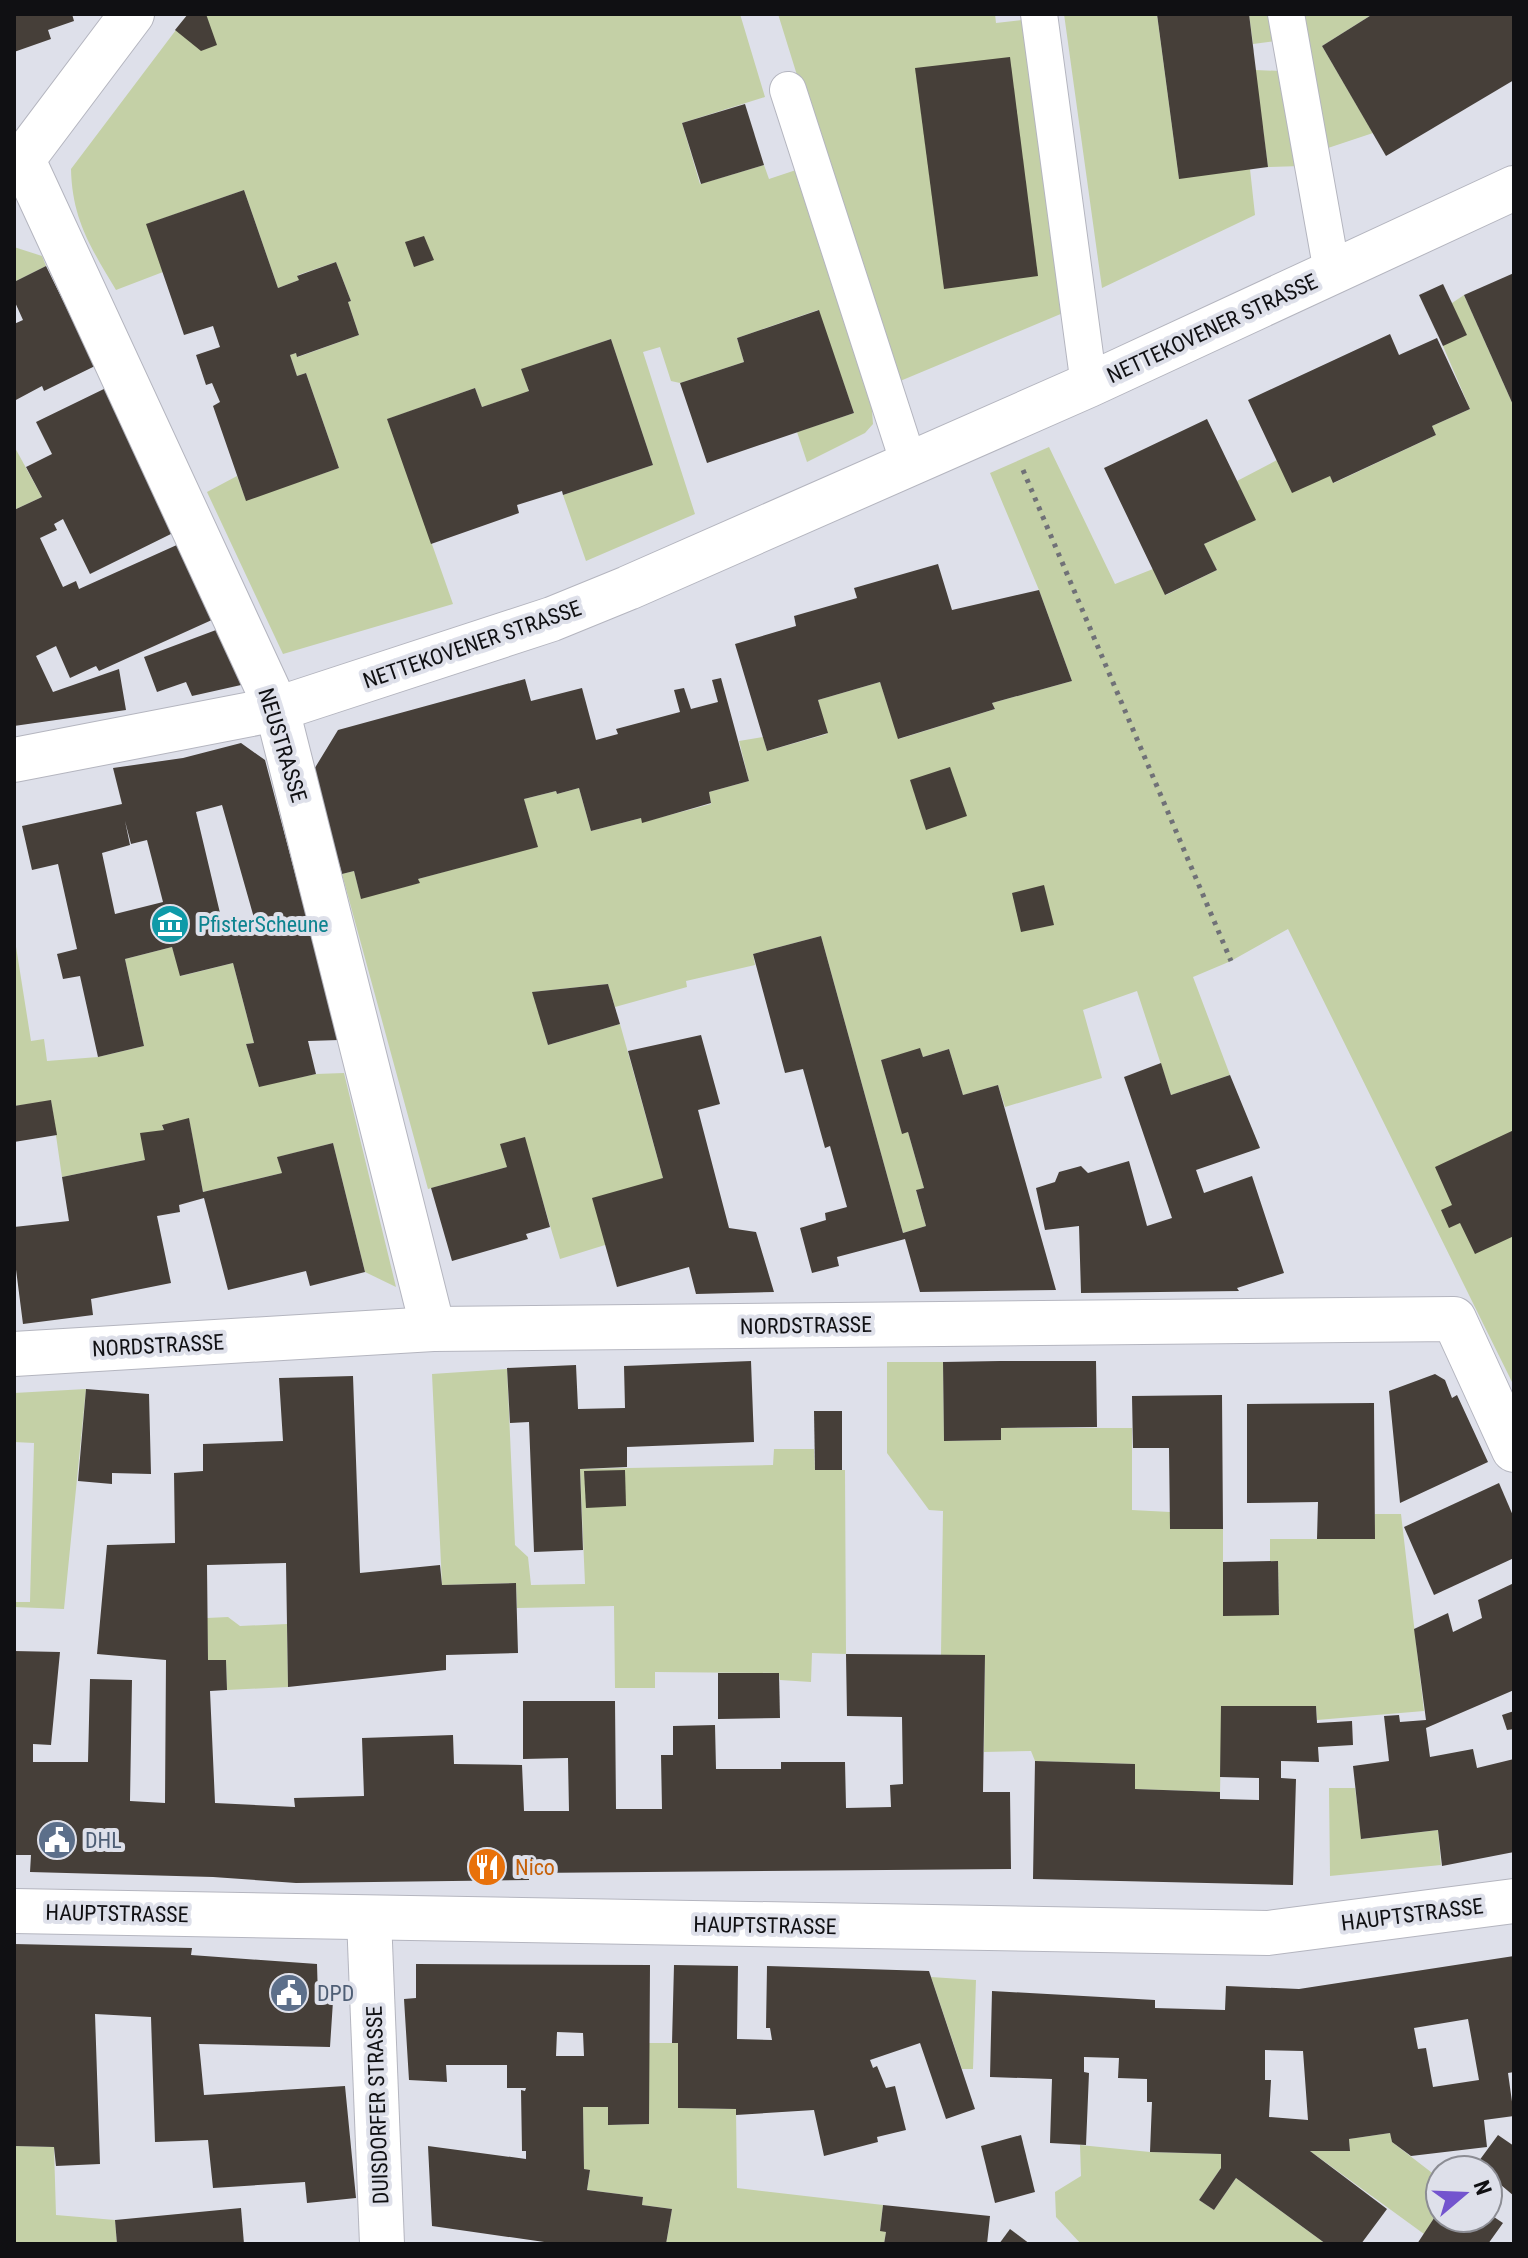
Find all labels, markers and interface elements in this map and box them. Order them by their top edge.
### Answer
street label: NETTEKOVENER STRASSE [1103,269,1321,388]
street label: NETTEKOVENER STRASSE [360,595,585,694]
street label: NEUSTRASSE [253,685,312,805]
museum icon: PfisterScheune [149,903,191,945]
place label: PfisterScheune [198,912,329,937]
street label: NORDSTRASSE [740,1312,872,1339]
street label: NORDSTRASSE [91,1330,225,1361]
public building icon: DHL [36,1819,78,1861]
place label: DHL [85,1828,122,1853]
restaurant icon: Nico [466,1846,508,1888]
place label: Nico [515,1855,555,1880]
street label: HAUPTSTRASSE [1340,1893,1485,1936]
street label: HAUPTSTRASSE [45,1900,189,1927]
street label: HAUPTSTRASSE [693,1912,837,1939]
public building icon: DPD [268,1972,310,2014]
place label: DPD [317,1981,354,2006]
street label: DUISDORFER STRASSE [362,2005,393,2205]
north arrow [1424,2154,1504,2234]
text: N [1468,2177,1496,2198]

